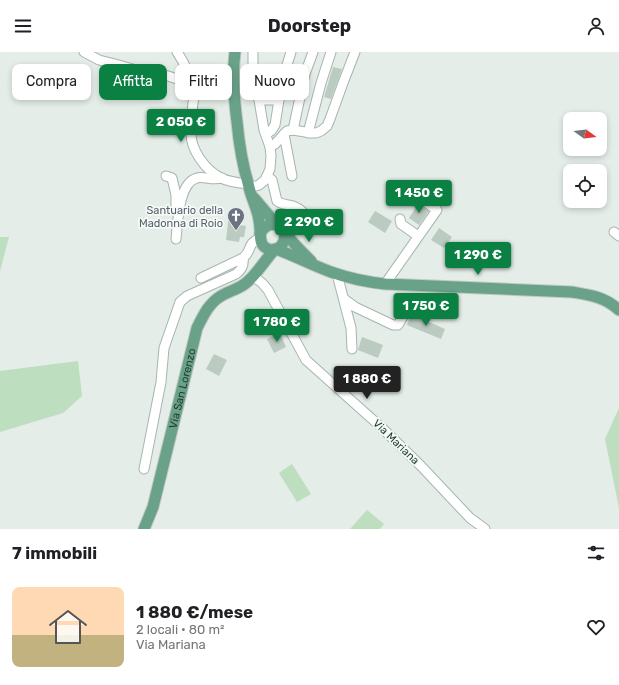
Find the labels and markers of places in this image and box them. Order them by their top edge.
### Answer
pin: 2 050 € [144,109,218,143]
pin: 1 450 € [382,180,456,214]
place label: Santuario della Madonna di Roio [139,204,223,230]
church icon: Santuario della Madonna di Roio [226,206,246,231]
pin: 2 290 € [272,209,346,243]
pin: 1 290 € [441,242,515,276]
pin: 1 750 € [389,293,463,327]
pin: 1 780 € [240,309,314,343]
pin: 1 880 € [330,366,404,400]

